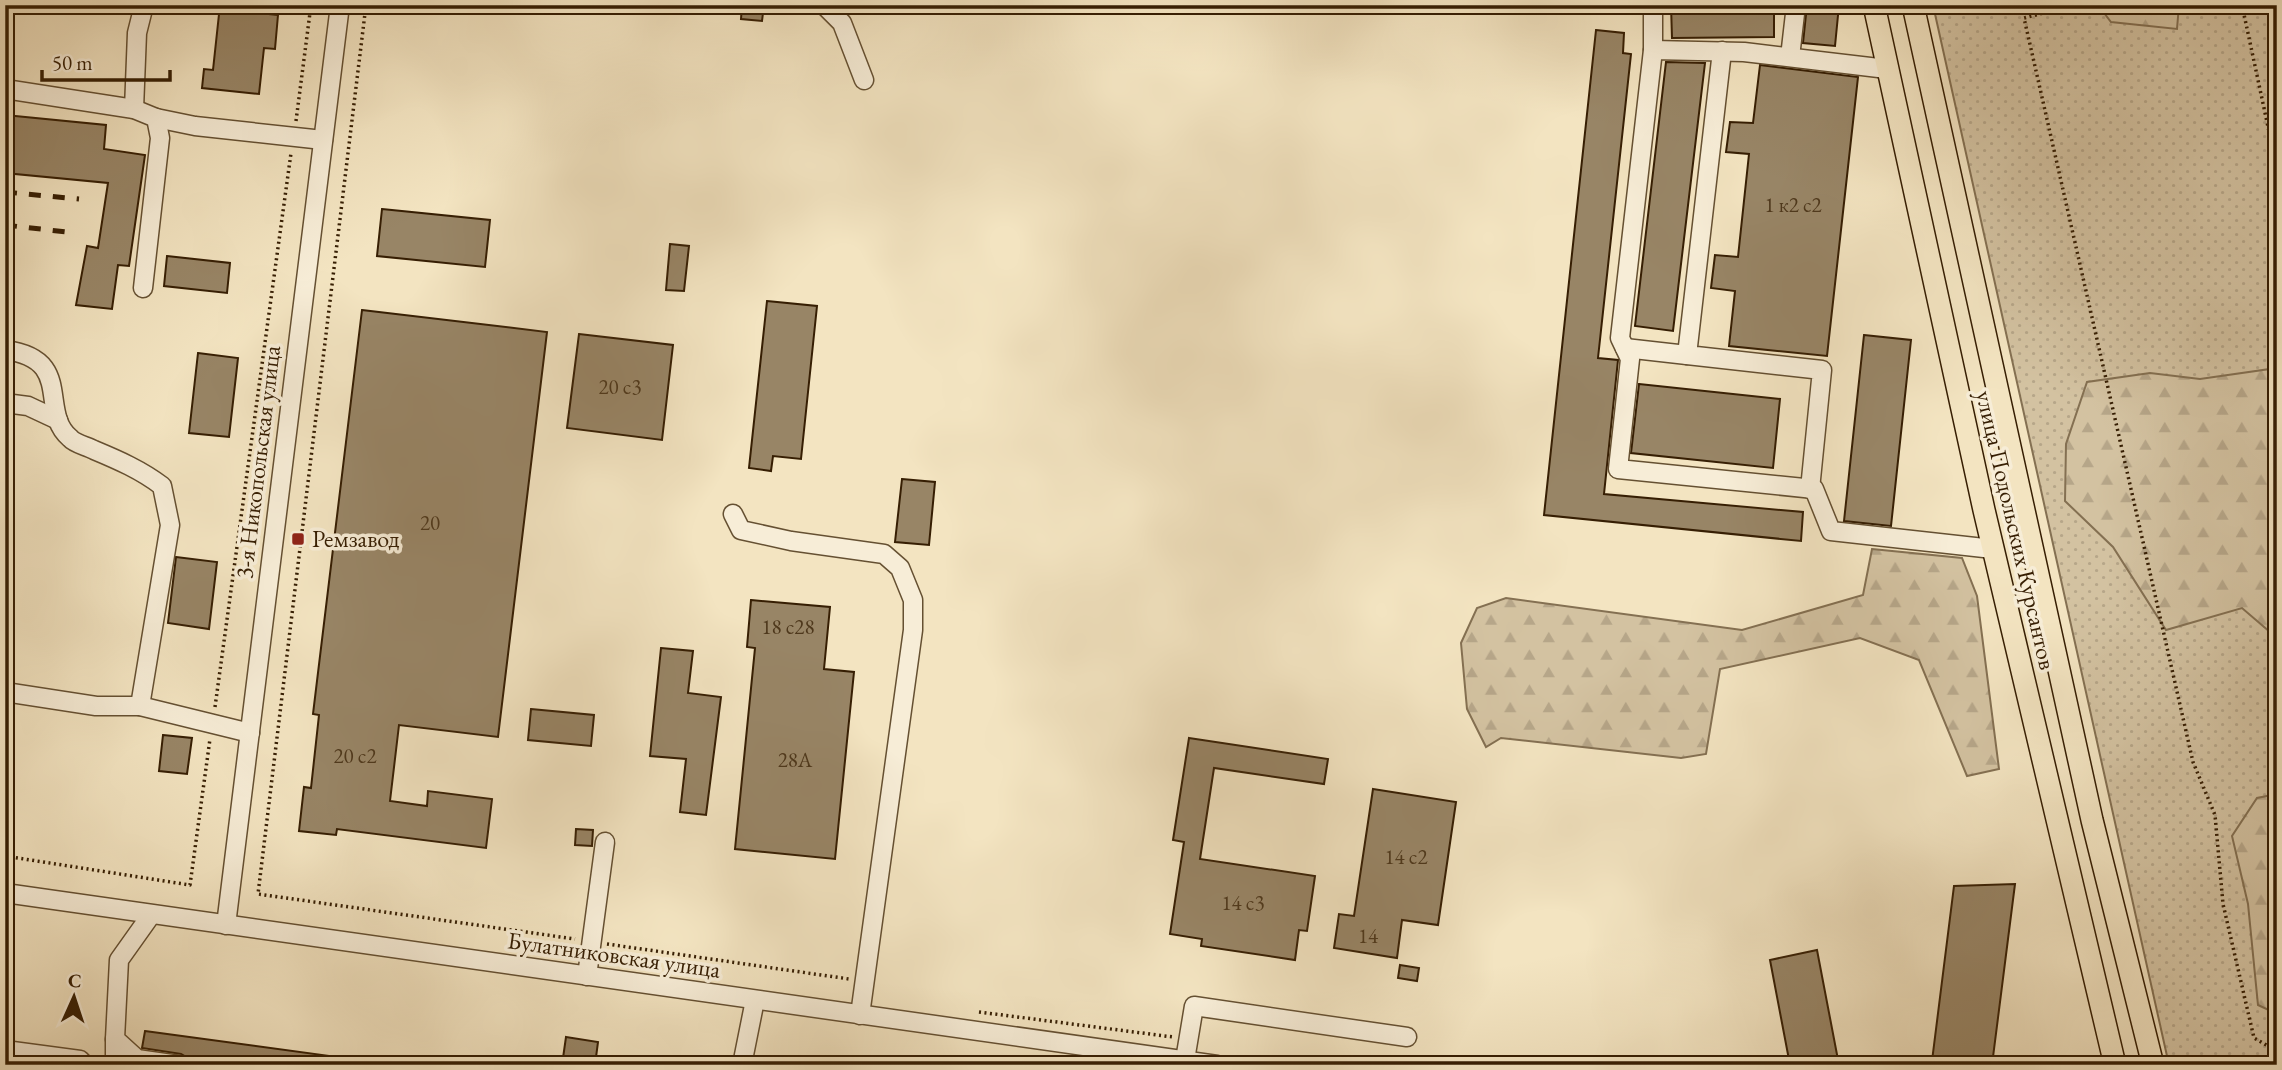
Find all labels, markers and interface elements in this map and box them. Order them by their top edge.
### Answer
scale bar [42,38,170,82]
text: 50 m [52,49,93,76]
house number: 1 к2 с2 [1764,191,1822,218]
street label: 3-я Никопольская улица [228,343,287,580]
house number: 20 с3 [599,373,642,400]
street label: улица Подольских Курсантов [1969,387,2064,672]
house number: 20 [420,509,440,536]
place label: Ремзавод [312,523,400,554]
marker: Ремзавод [290,531,306,547]
house number: 18 с28 [761,613,815,640]
house number: 20 с2 [334,742,377,769]
house number: 28А [778,746,813,773]
house number: 14 с2 [1385,843,1428,870]
house number: 14 с3 [1222,889,1265,916]
house number: 14 [1358,922,1379,949]
street label: Булатниковская улица [506,924,723,985]
north arrow [38,962,108,1032]
text: С [67,968,82,993]

